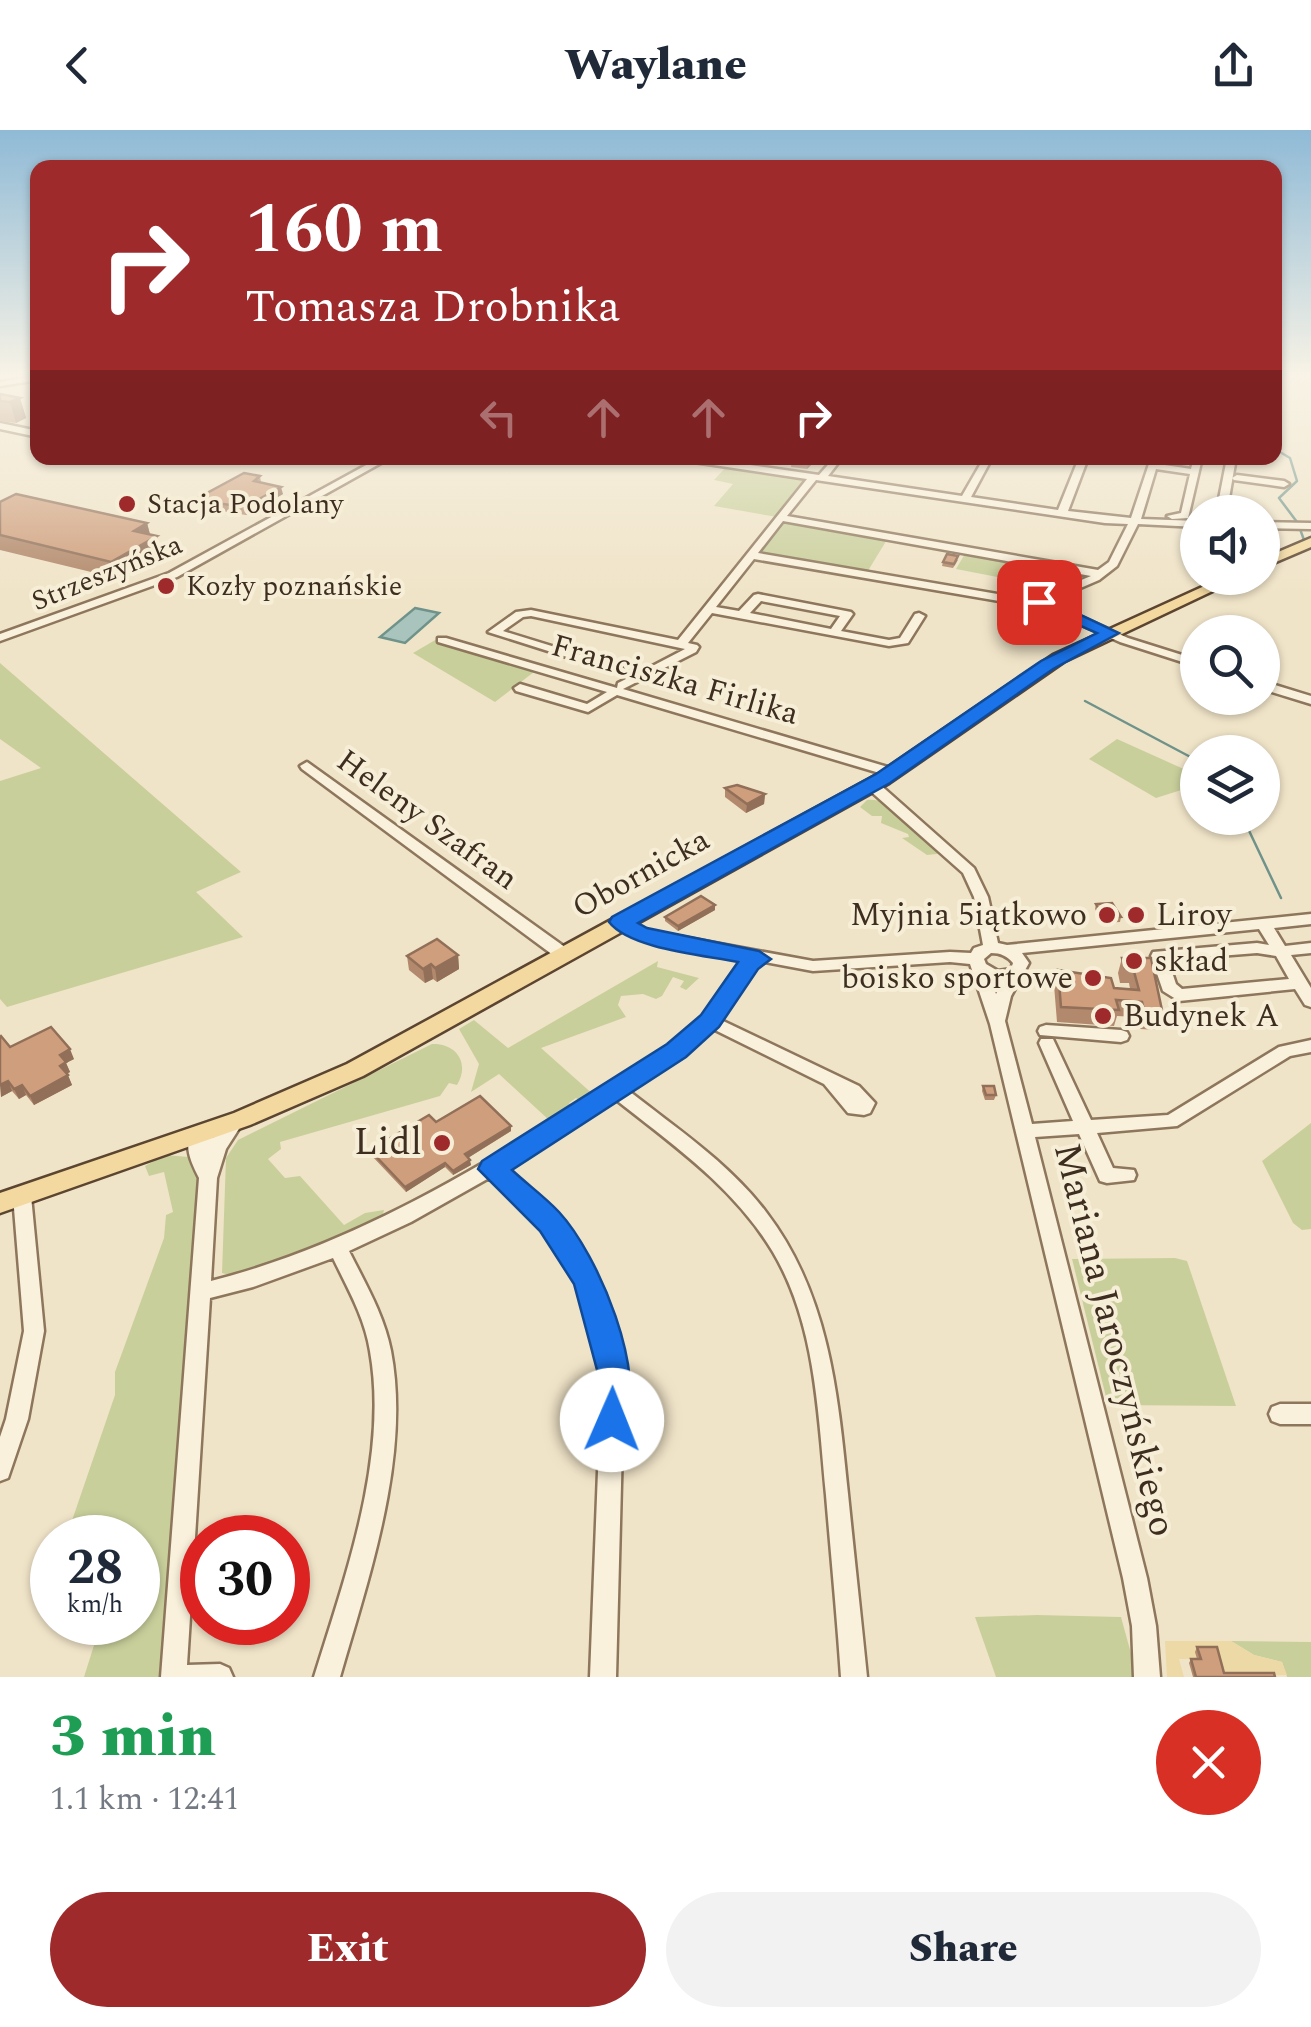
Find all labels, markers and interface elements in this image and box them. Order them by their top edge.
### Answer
text: Waylane [564,31,747,100]
icon: back [50,38,105,93]
icon: share [1206,38,1261,93]
text: 160 m [245,177,443,283]
icon: right [80,200,210,330]
text: Tomasza Drobnika [245,273,620,342]
icon: left [471,390,526,445]
icon: ahead [576,390,631,445]
icon: ahead [681,390,736,445]
icon: right [786,390,841,445]
place label: Stacja Podolany [147,483,345,526]
marker: Stacja Podolany [116,493,138,515]
map controls [1180,495,1280,835]
button: sound [1180,495,1280,595]
street label: Strzeszyńska [25,523,189,623]
pin [997,560,1082,645]
place label: Kozły poznańskie [186,565,402,608]
marker: Kozły poznańskie [155,575,177,597]
icon: arrive [1012,575,1067,630]
button: search [1180,615,1280,715]
street label: Franciszka Firlika [545,621,805,739]
button: layers [1180,735,1280,835]
street label: Heleny Szafran [326,737,528,903]
street label: Obornicka [563,816,719,932]
place label: Myjnia 5iątkowo [850,891,1087,940]
place label: Liroy [1156,891,1233,940]
marker: Myjnia 5iątkowo [1096,904,1118,926]
marker: Liroy [1125,904,1147,926]
place label: skład [1154,937,1228,986]
marker: skład [1123,950,1145,972]
place label: boisko sportowe [841,954,1073,1003]
marker: boisko sportowe [1082,967,1104,989]
place label: Budynek A [1123,992,1279,1041]
marker: Budynek A [1092,1005,1114,1027]
place label: Lidl [354,1114,422,1172]
marker: Lidl [431,1132,453,1154]
street label: Mariana Jaroczyńskiego [1037,1137,1191,1543]
position arrow [560,1368,664,1472]
speed limit sign: 30 [180,1515,310,1645]
text: 28 [67,1530,123,1606]
text: km/h [67,1586,123,1624]
text: 3 min [50,1691,216,1783]
button: close [1156,1710,1261,1815]
text: 1.1 km · 12:41 [50,1775,239,1824]
button: Exit [50,1892,646,2007]
button: Share [666,1892,1261,2007]

